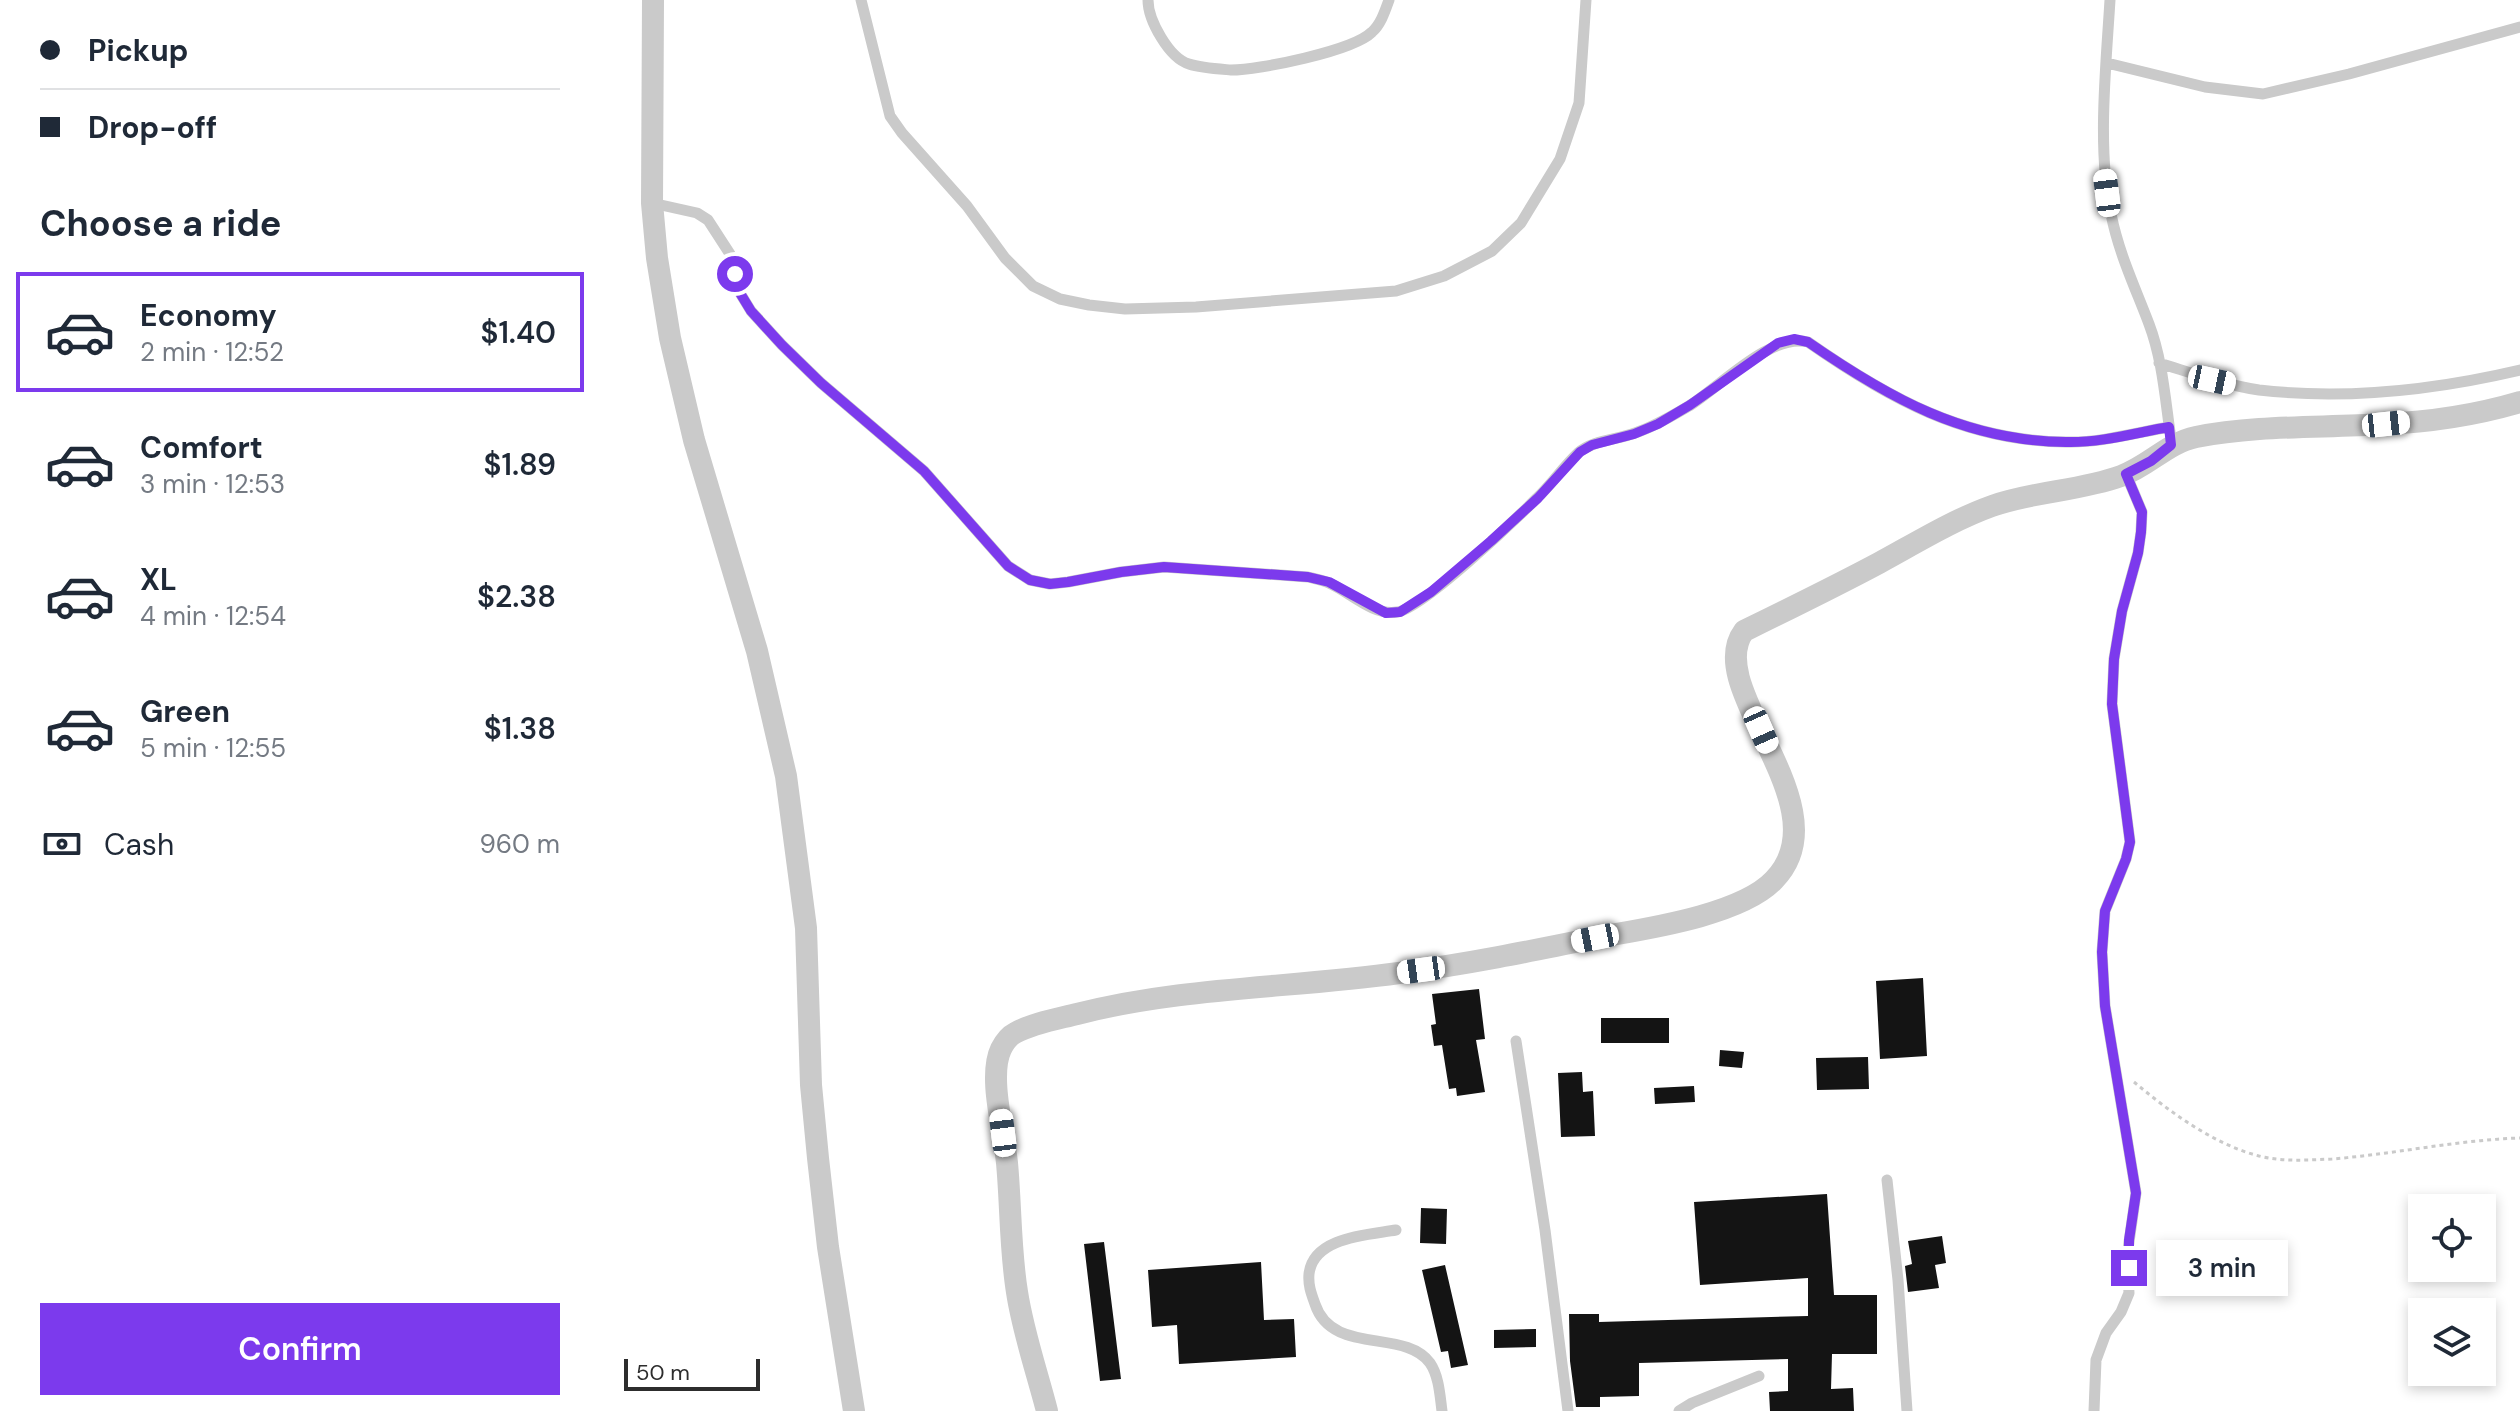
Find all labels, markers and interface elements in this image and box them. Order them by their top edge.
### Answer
text: Pickup [88,31,188,70]
text: Drop-off [88,108,217,147]
car [2092,168,2122,218]
text: Choose a ride [40,200,281,247]
route start [717,256,753,292]
icon: car [44,296,116,368]
text: Economy [140,296,277,335]
text: $1.40 [480,313,556,352]
text: 2 min · 12:52 [140,335,284,369]
car [2186,363,2238,397]
car [2361,410,2411,438]
icon: car [44,428,116,500]
text: Comfort [140,428,263,467]
text: $1.89 [484,445,556,484]
text: 3 min · 12:53 [140,467,285,501]
icon: car [44,560,116,632]
text: XL [140,560,177,599]
text: $2.38 [477,577,556,616]
text: 4 min · 12:54 [140,599,286,633]
icon: car [44,692,116,764]
text: Green [140,692,230,731]
car [1740,703,1782,757]
text: $1.38 [484,709,556,748]
text: 5 min · 12:55 [140,731,286,765]
icon: cash [40,822,84,866]
text: Cash [104,825,174,864]
text: 960 m [479,827,560,861]
car [1569,922,1621,954]
car [1396,955,1446,985]
car [988,1108,1018,1158]
map controls [2408,1194,2496,1386]
button: locate [2408,1194,2496,1282]
callout: 3 min [2157,1240,2289,1296]
route end [2111,1250,2147,1286]
text: 3 min [2188,1251,2256,1285]
button: layers [2408,1298,2496,1386]
button: Confirm [40,1303,560,1395]
scale bar [624,1355,760,1391]
text: 50 m [636,1358,690,1387]

